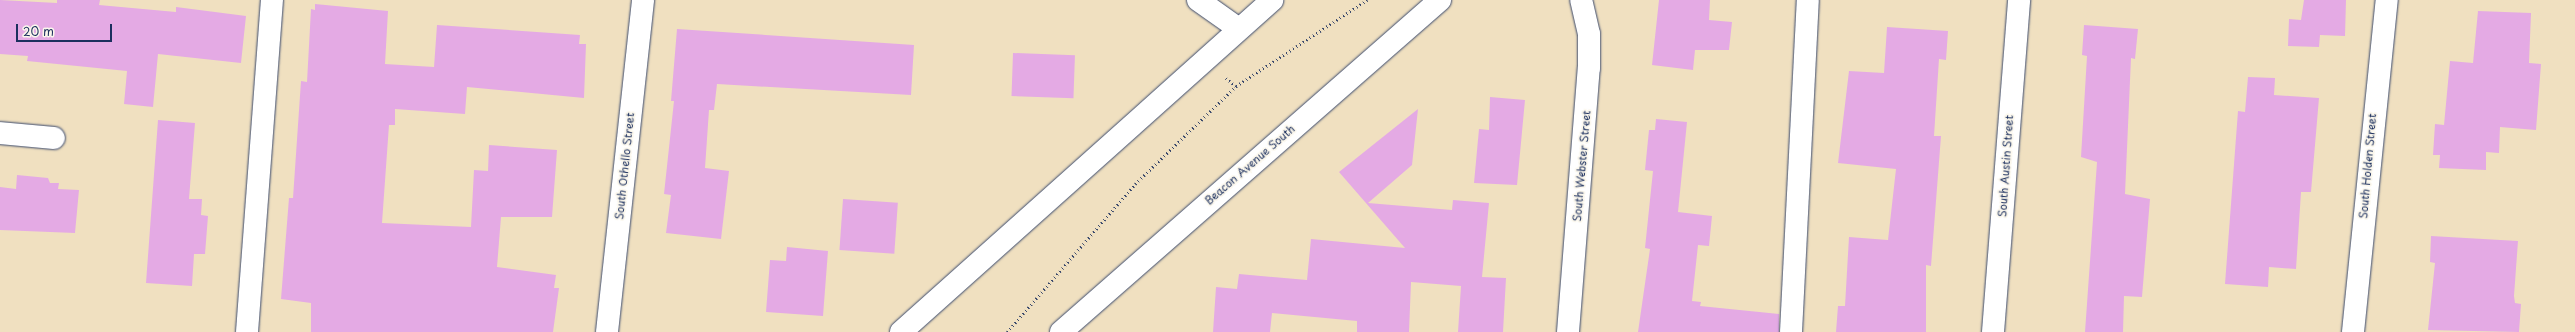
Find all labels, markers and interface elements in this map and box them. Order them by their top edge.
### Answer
scale bar [18,16,114,42]
text: 20 m [23,22,54,40]
street label: South Webster Street [1570,109,1594,223]
street label: South Othello Street [613,112,637,220]
street label: South Holden Street [2357,112,2379,220]
street label: South Austin Street [1996,114,2016,218]
street label: Beacon Avenue South [1203,123,1297,207]

